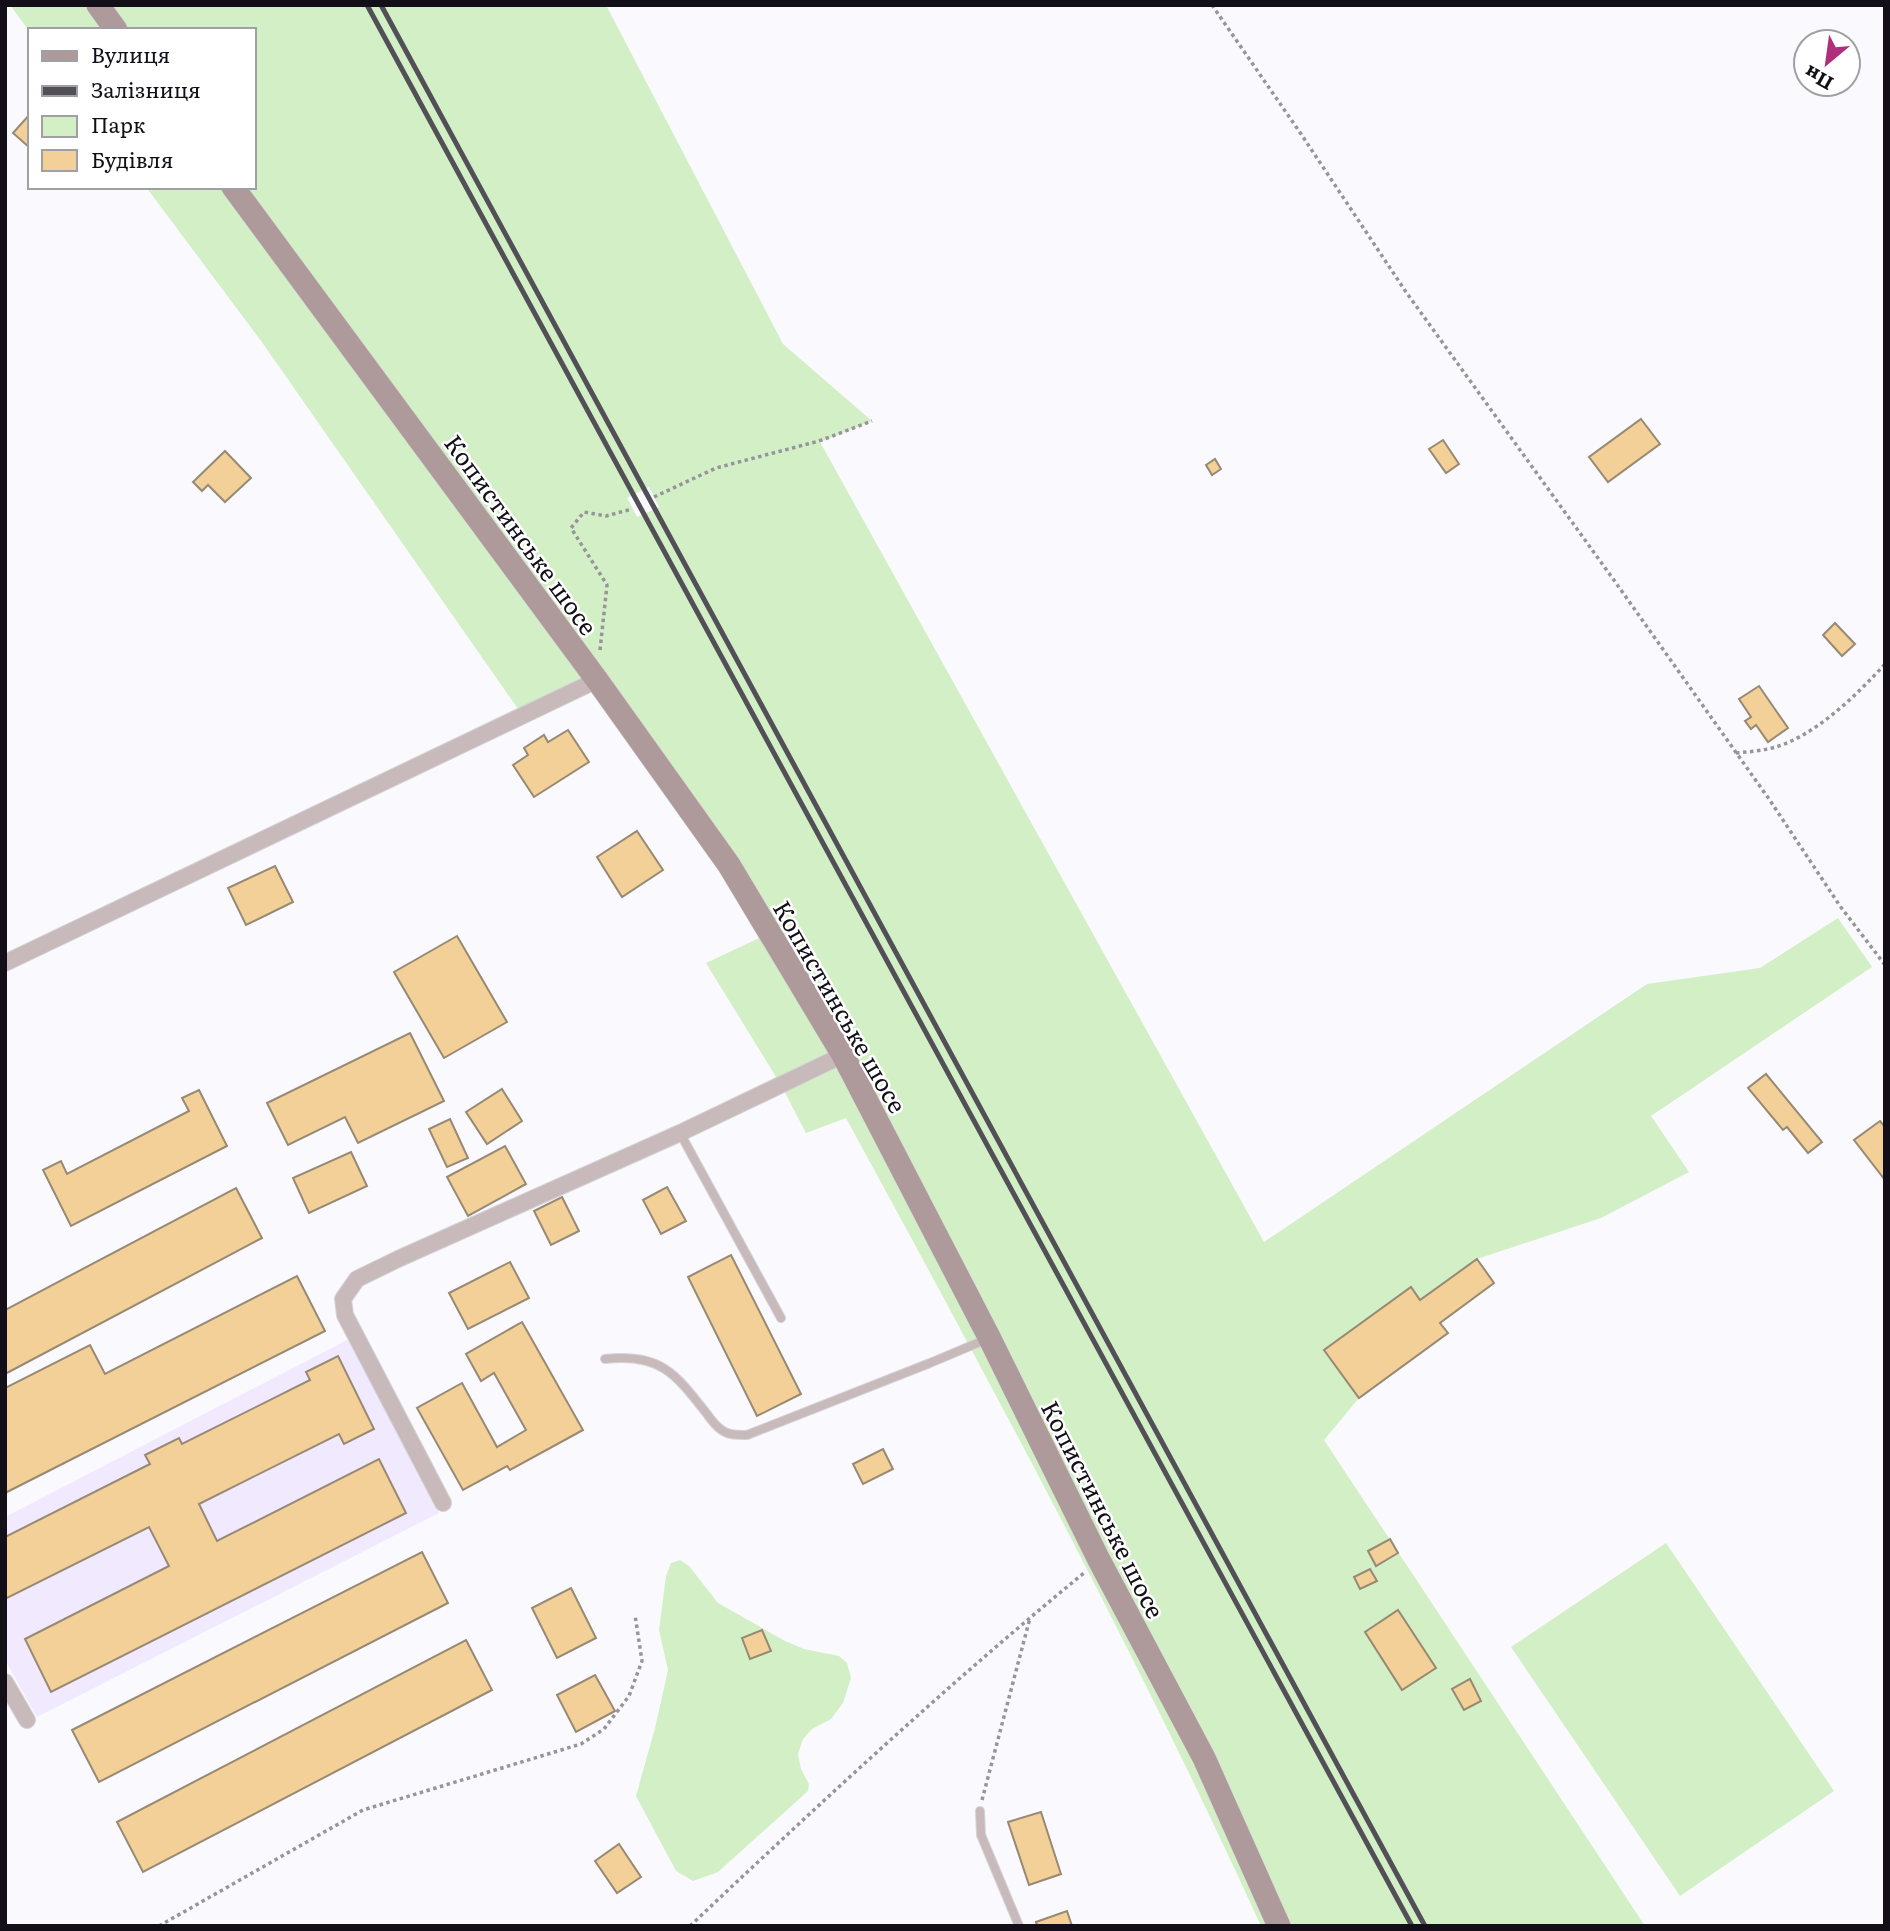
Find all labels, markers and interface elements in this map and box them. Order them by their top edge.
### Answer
legend [28,28,256,189]
north arrow [1792,28,1862,98]
text: Вулиця [91,38,170,69]
text: Пн [1799,59,1838,98]
text: Залізниця [91,73,201,104]
text: Парк [91,108,146,139]
text: Будівля [91,143,173,174]
street label: Копистинське шосе [437,427,607,641]
street label: Копистинське шосе [766,893,916,1119]
street label: Копистинське шосе [1034,1394,1174,1624]

